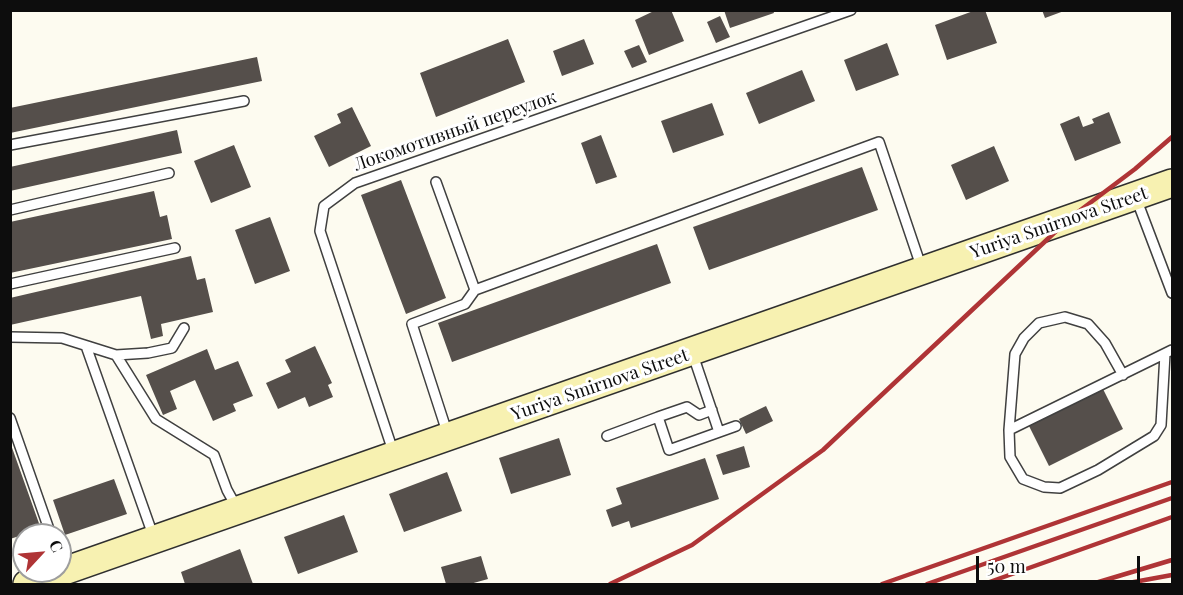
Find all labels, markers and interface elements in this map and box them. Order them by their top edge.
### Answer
street label: Локомотивный переулок [351,86,559,176]
street label: Yuriya Smirnova Street [967,182,1151,264]
street label: Yuriya Smirnova Street [508,344,692,426]
north arrow [12,523,72,583]
text: С [45,536,69,555]
scale bar [979,544,1142,582]
text: 50 m [987,554,1026,578]

